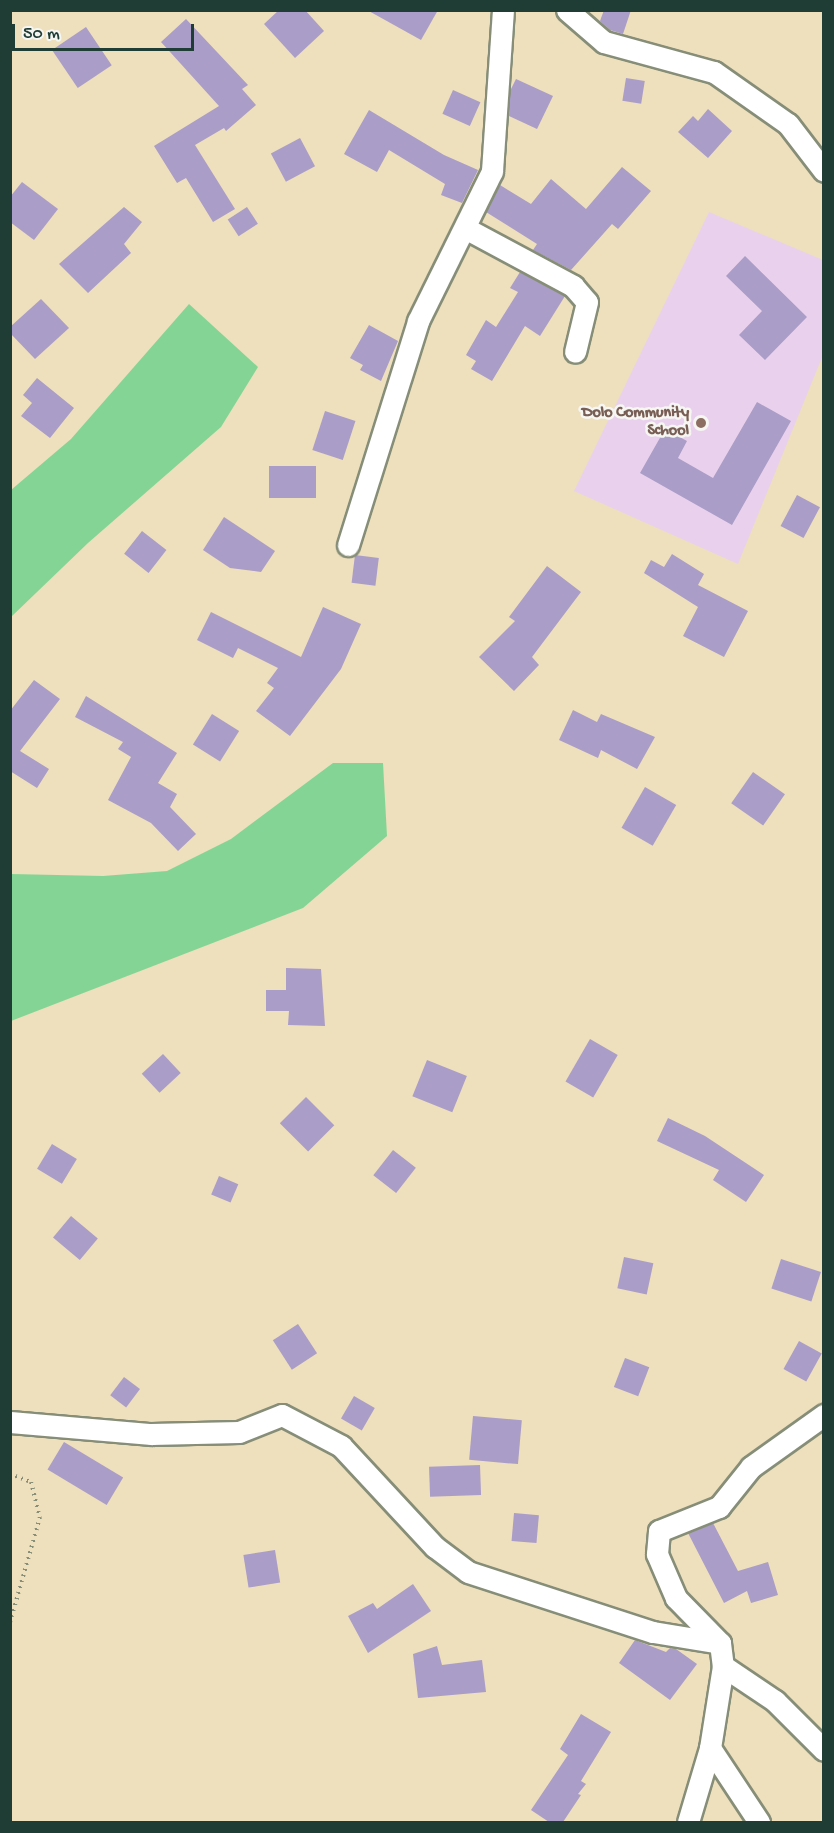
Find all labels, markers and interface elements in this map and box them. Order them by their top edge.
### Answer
scale bar [15,12,196,50]
text: 50 m [23,24,60,45]
place label: Dolo Community School [582,404,689,442]
marker: Dolo Community School [694,416,708,430]

